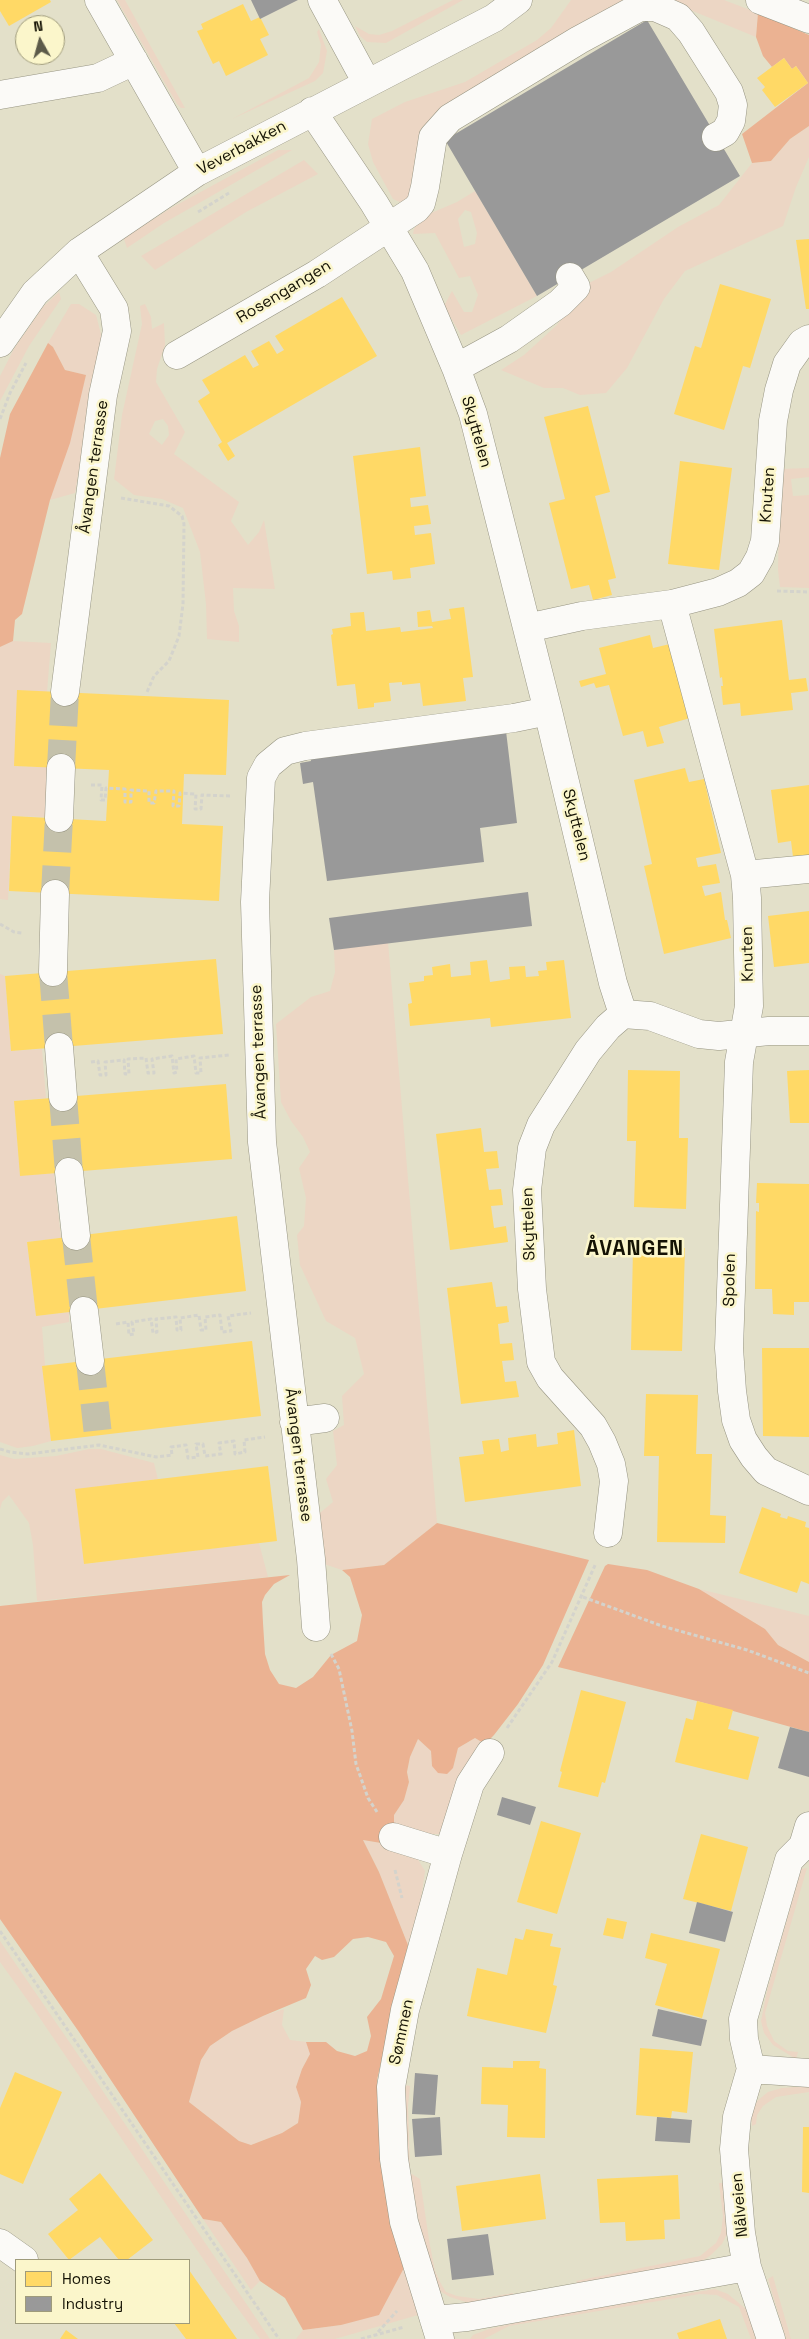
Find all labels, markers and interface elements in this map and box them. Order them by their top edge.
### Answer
north arrow [15,15,65,65]
text: N [33,17,44,36]
street label: Veverbakken [194,117,290,179]
street label: Rosengangen [233,256,335,328]
street label: Skyttelen [457,394,495,470]
street label: Åvangen terrasse [75,399,113,535]
street label: Knuten [756,467,780,523]
street label: Skyttelen [558,787,594,863]
street label: Knuten [738,926,758,982]
street label: Åvangen terrasse [247,984,271,1120]
street label: Skyttelen [518,1187,540,1261]
district label: ÅVANGEN [585,1236,685,1262]
street label: Spolen [720,1253,740,1307]
street label: Åvangen terrasse [280,1387,316,1523]
street label: Sømmen [386,1997,418,2067]
street label: Nålveien [728,2172,752,2238]
legend [15,2259,190,2324]
text: Homes [62,2269,111,2288]
text: Industry [62,2294,123,2313]

